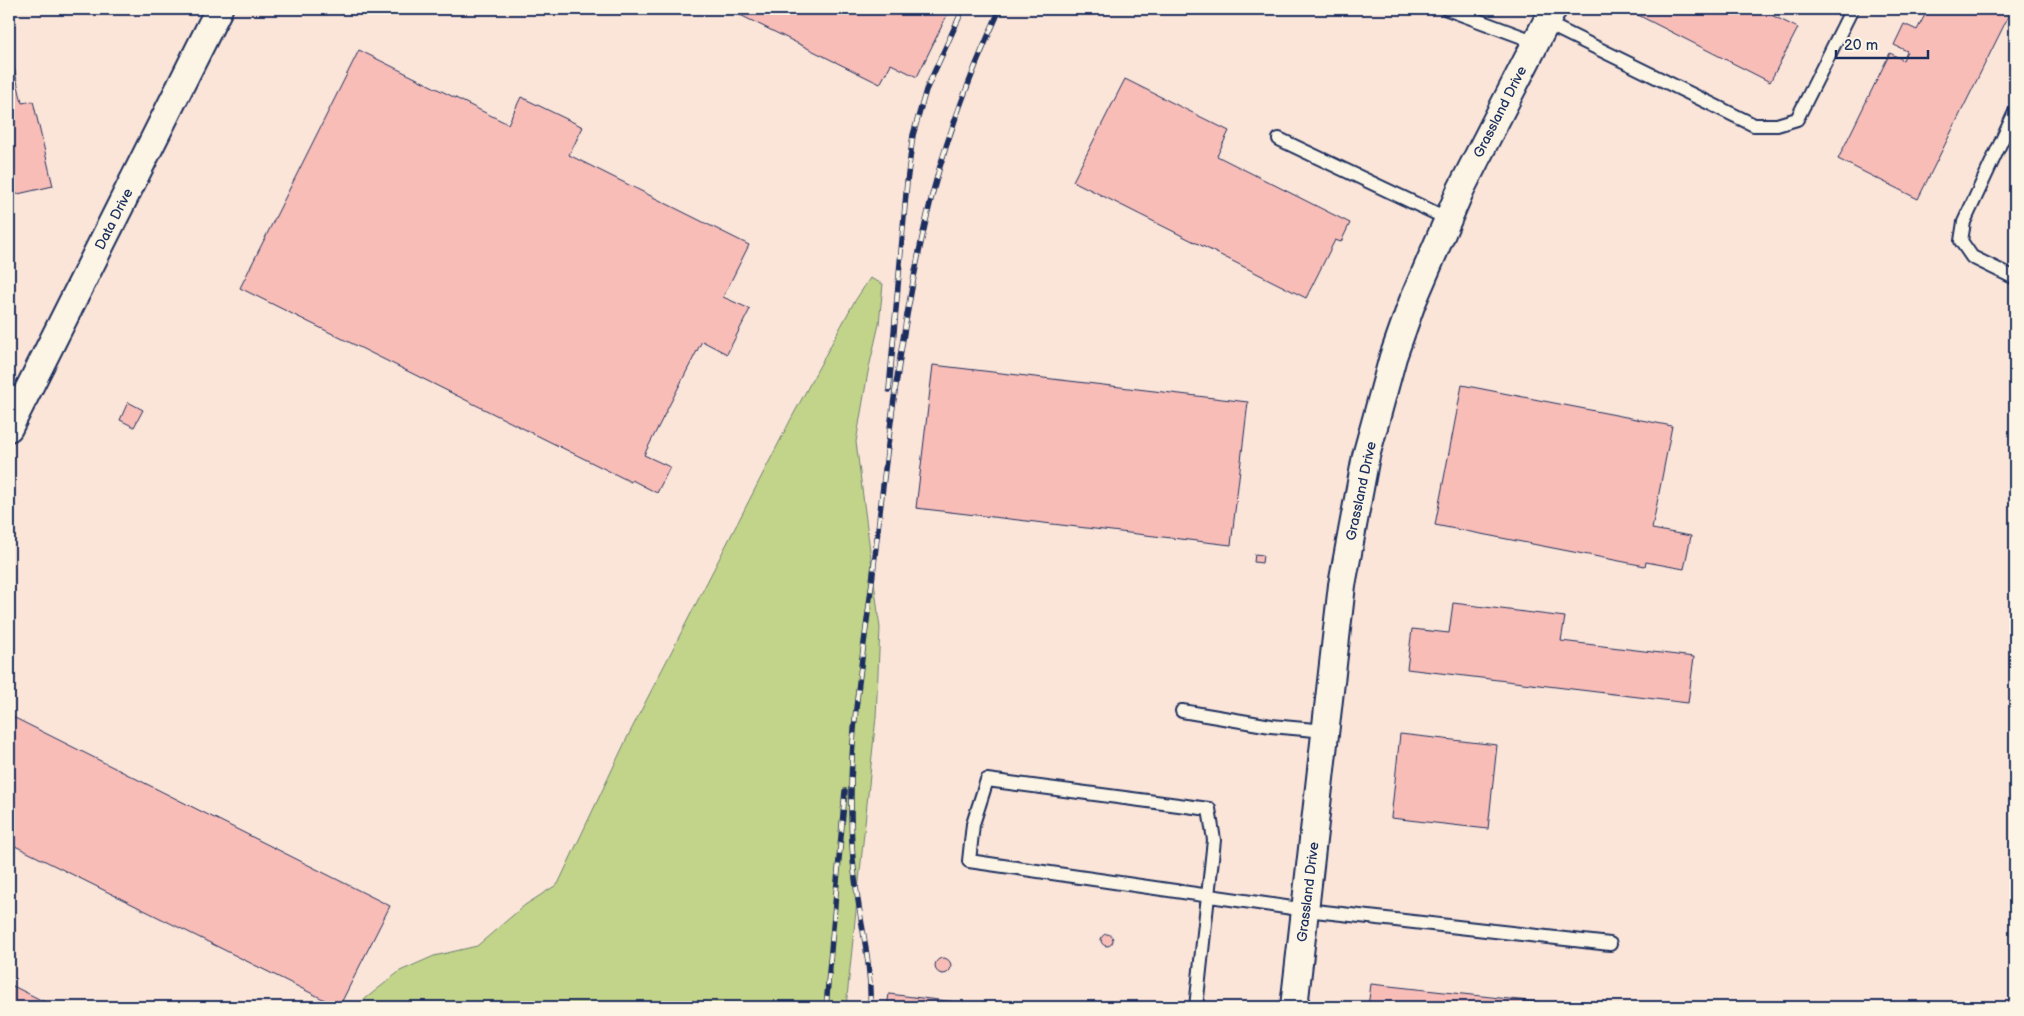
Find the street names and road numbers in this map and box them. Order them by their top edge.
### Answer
street label: Grassland Drive [1470,63,1530,161]
street label: Data Drive [91,186,137,252]
street label: Grassland Drive [1342,440,1380,542]
street label: Grassland Drive [1293,841,1323,943]

